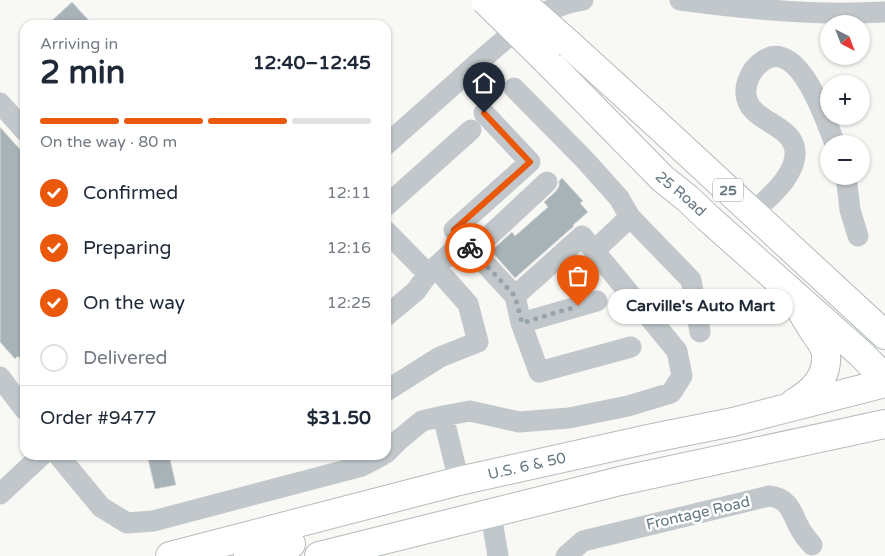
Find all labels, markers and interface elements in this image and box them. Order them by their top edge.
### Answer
north arrow [820,15,870,65]
map controls [820,15,870,185]
text: Arriving in [40,34,118,54]
text: 12:40–12:45 [253,52,371,74]
text: 2 min [40,54,125,92]
pin [463,62,505,113]
icon: home [470,69,498,97]
button: + [820,75,870,125]
text: On the way · 80 m [40,132,177,152]
button: − [820,135,870,185]
street label: 25 Road [652,168,710,220]
road number: 25 [713,178,743,202]
icon: check [40,179,68,207]
text: Confirmed [83,182,178,204]
text: 12:11 [327,183,371,203]
courier [445,223,495,273]
icon: check [40,234,68,262]
icon: bike [456,234,484,262]
text: Preparing [83,237,172,259]
text: 12:16 [327,238,371,258]
pin [557,255,599,306]
icon: bag [564,262,592,290]
callout: Carville's Auto Mart [608,288,793,324]
icon: check [40,289,68,317]
text: On the way [83,292,185,314]
text: 12:25 [327,293,371,313]
text: Carville's Auto Mart [626,296,775,316]
text: Delivered [83,347,168,369]
text: Order #9477 [40,407,157,429]
text: $31.50 [307,407,371,429]
street label: U.S. 6 & 50 [486,449,567,483]
street label: Frontage Road [644,492,752,534]

